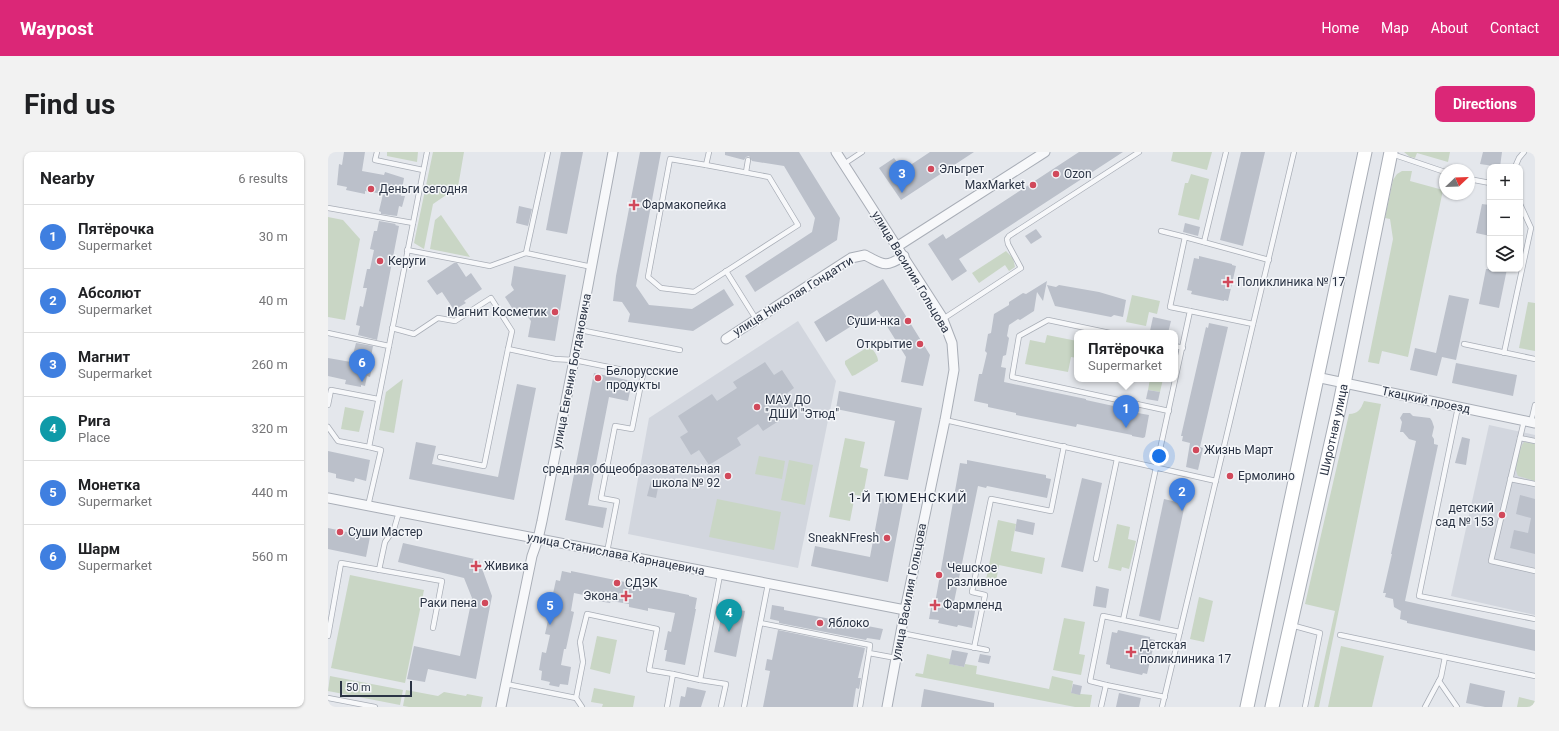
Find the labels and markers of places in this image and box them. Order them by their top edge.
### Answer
pin: 3 [889,160,915,193]
place label: Эльгрет [939,162,984,176]
marker: Эльгрет [926,164,936,174]
place label: Ozon [1064,167,1092,181]
marker: Ozon [1051,169,1061,179]
place label: MaxMarket [965,178,1025,192]
marker: MaxMarket [1028,180,1038,190]
place label: Деньги сегодня [379,182,468,196]
marker: Деньги сегодня [366,184,376,194]
place label: Фармакопейка [642,198,726,212]
marker: Фармакопейка [629,200,639,210]
place label: Керуги [388,254,426,268]
marker: Керуги [375,256,385,266]
place label: Поликлиника № 17 [1237,275,1345,289]
marker: Поликлиника № 17 [1222,276,1234,288]
place label: Магнит Косметик [447,305,548,319]
marker: Магнит Косметик [550,307,560,317]
place label: Суши-нка [847,314,900,328]
marker: Суши-нка [903,316,913,326]
place label: Открытие [856,337,912,351]
marker: Открытие [915,339,925,349]
pin: 6 [349,349,375,382]
place label: Белорусские продукты [606,364,678,392]
marker: Белорусские продукты [593,373,603,383]
place label: МАУ ДО "ДШИ "Этюд" [765,393,839,421]
pin: 1 [1113,395,1139,428]
marker: МАУ ДО "ДШИ "Этюд" [752,402,762,412]
place label: Жизнь Март [1204,443,1274,457]
marker: Жизнь Март [1191,445,1201,455]
place label: средняя общеобразовательная школа № 92 [543,462,720,490]
place label: Ермолино [1238,469,1295,483]
marker: средняя общеобразовательная школа № 92 [723,471,733,481]
marker: Ермолино [1225,471,1235,481]
pin: 2 [1169,478,1195,511]
place label: детский сад № 153 [1435,501,1494,529]
marker: детский сад № 153 [1497,510,1507,520]
place label: Суши Мастер [348,525,423,539]
marker: Суши Мастер [335,527,345,537]
place label: SneakNFresh [808,531,879,545]
marker: SneakNFresh [882,533,892,543]
place label: Живика [484,559,529,573]
marker: Живика [471,561,481,571]
place label: Чешское разливное [947,561,1007,589]
marker: Чешское разливное [934,570,944,580]
place label: СДЭК [625,576,658,590]
marker: СДЭК [612,578,622,588]
place label: Экона [583,589,618,603]
marker: Экона [621,591,631,601]
pin: 5 [537,592,563,625]
place label: Раки пена [420,596,477,610]
marker: Раки пена [480,598,490,608]
place label: Фармленд [943,598,1002,612]
pin: 4 [716,599,742,632]
marker: Фармленд [930,600,940,610]
place label: Яблоко [828,616,869,630]
marker: Яблоко [815,618,825,628]
place label: Детская поликлиника 17 [1140,638,1231,666]
marker: Детская поликлиника 17 [1125,646,1137,658]

